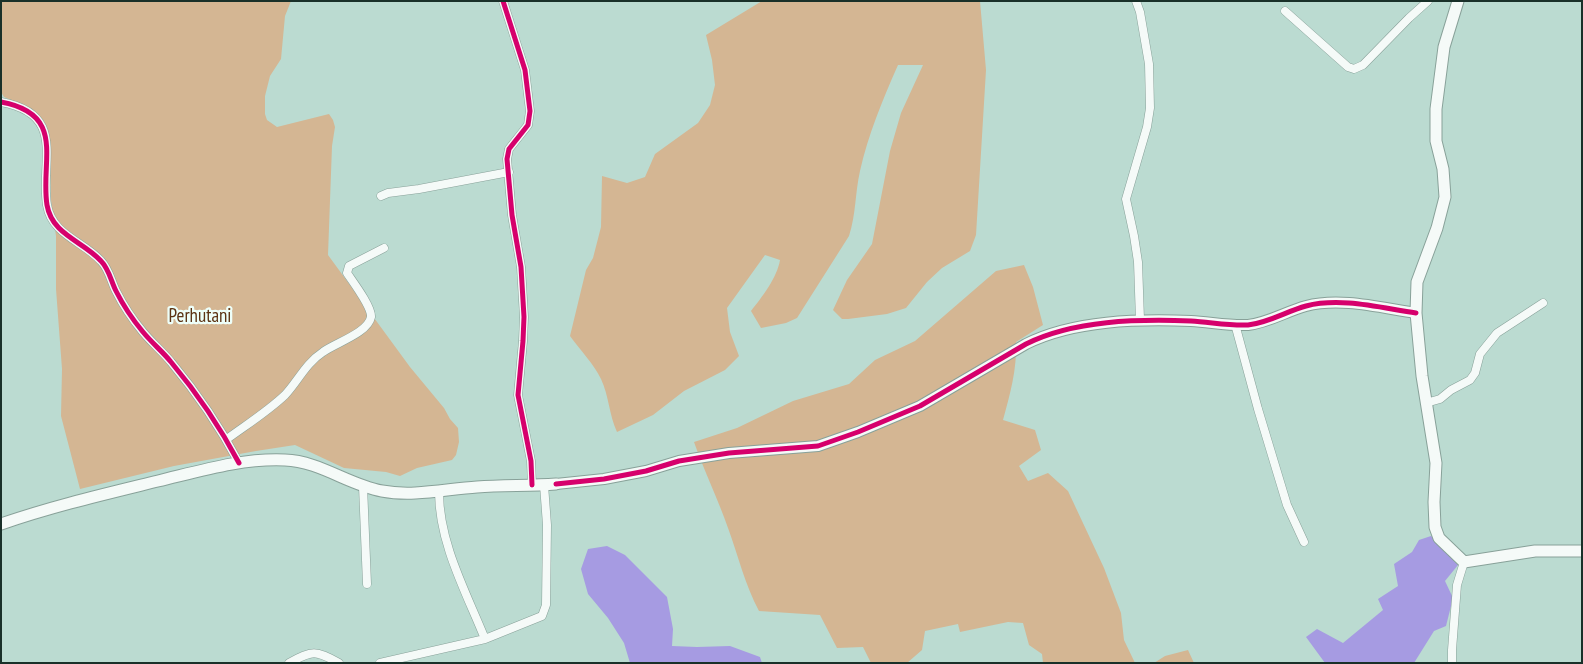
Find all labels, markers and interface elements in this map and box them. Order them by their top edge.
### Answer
park label: Perhutani [169,306,231,328]

